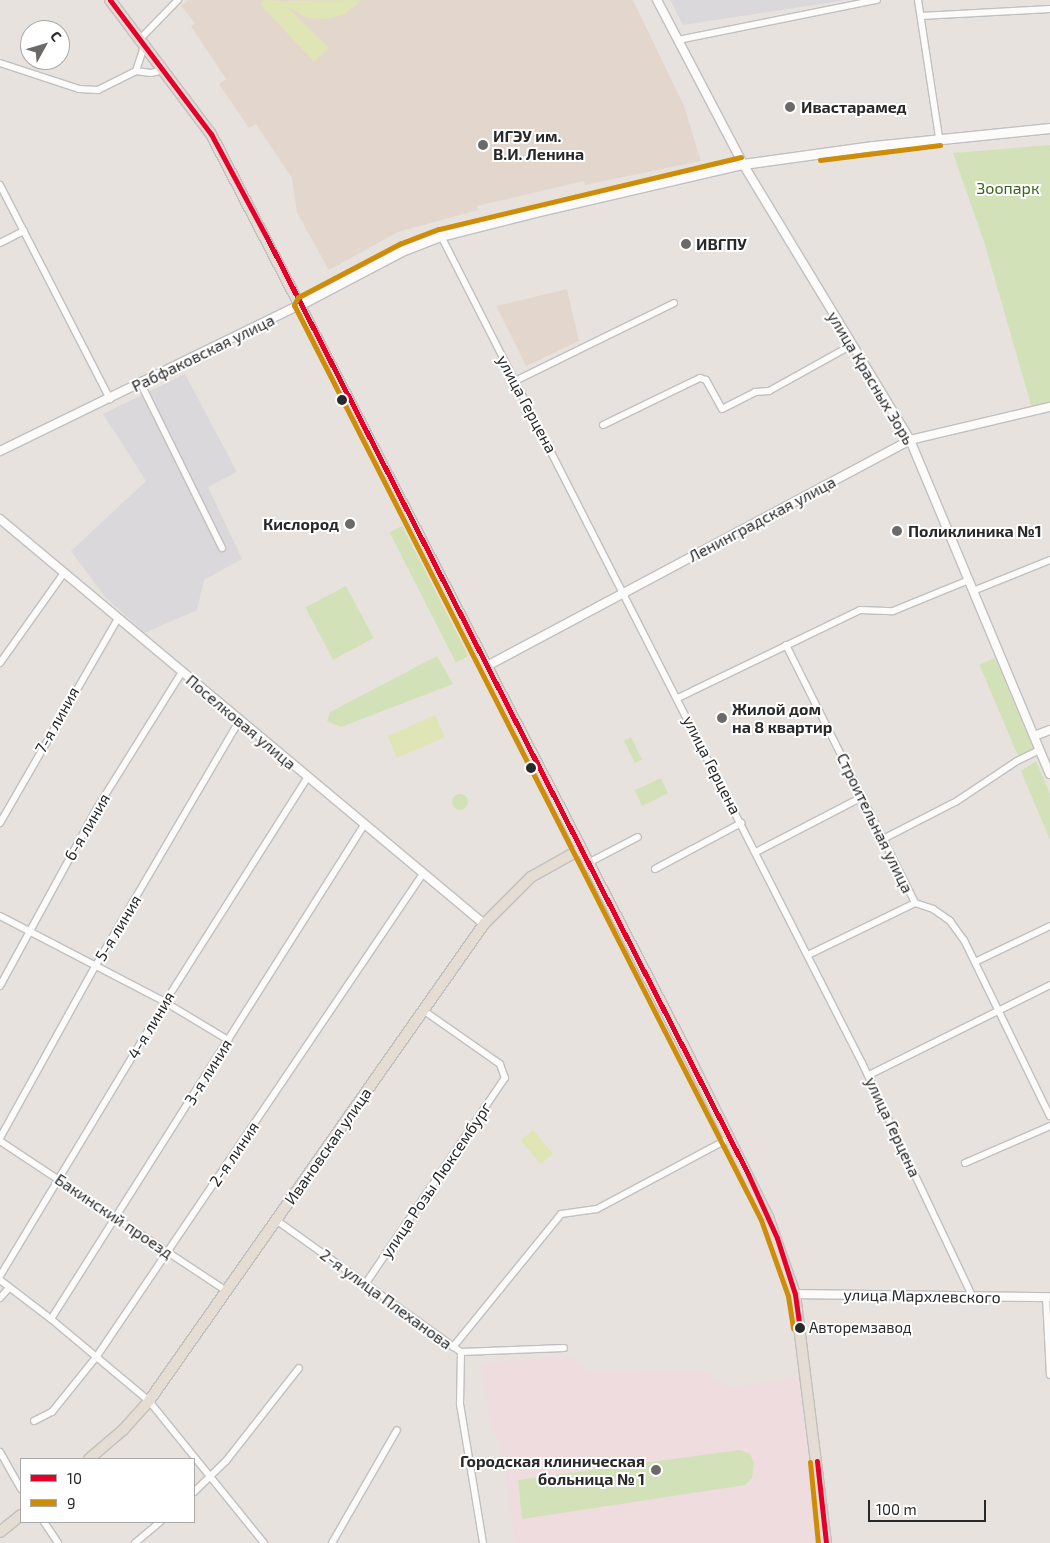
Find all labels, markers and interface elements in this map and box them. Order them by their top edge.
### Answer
north arrow [20,20,70,70]
text: С [47,27,65,44]
place label: Ивастарамед [801,97,907,117]
marker: Ивастарамед [783,100,797,114]
place label: ИГЭУ им. В.И. Ленина [493,126,584,164]
marker: ИГЭУ им. В.И. Ленина [477,139,489,151]
park label: Зоопарк [976,178,1040,198]
place label: ИВГПУ [696,234,747,254]
marker: ИВГПУ [680,238,692,250]
street label: улица Красных Зорь [824,308,918,448]
street label: Рабфаковская улица [128,310,278,396]
street label: улица Герцена [493,352,561,456]
unlabelled marker [337,395,347,405]
street label: Ленинградская улица [685,472,839,566]
place label: Кислород [263,514,339,534]
marker: Кислород [343,517,357,531]
place label: Поликлиника №1 [908,521,1042,541]
marker: Поликлиника №1 [890,524,904,538]
street label: Поселковая улица [182,670,300,774]
street label: 7-я линия [31,683,83,757]
place label: Жилой дом на 8 квартир [732,699,832,737]
street label: улица Герцена [679,712,745,818]
marker: Жилой дом на 8 квартир [716,712,728,724]
street label: Строительная улица [833,750,917,896]
unlabelled marker [526,763,536,773]
street label: 6-я линия [60,790,114,864]
street label: 5-я линия [91,891,145,965]
street label: 4-я линия [123,988,179,1062]
street label: 3-я линия [180,1035,236,1109]
street label: улица Герцена [861,1074,925,1180]
street label: Ивановская улица [280,1084,376,1208]
street label: улица Розы Люксембург [377,1098,495,1262]
street label: 2-я линия [205,1118,263,1190]
street label: Бакинский проезд [51,1169,177,1263]
street label: 2-я улица Плеханова [316,1245,456,1353]
street label: улица Мархлевского [843,1285,1001,1307]
place label: Авторемзавод [809,1319,912,1337]
marker: Авторемзавод [795,1323,805,1333]
place label: Городская клиническая больница № 1 [460,1451,645,1489]
legend [20,1458,195,1523]
marker: Городская клиническая больница № 1 [649,1463,663,1477]
text: 10 [67,1469,82,1487]
scale bar [870,1490,988,1522]
text: 9 [67,1494,76,1512]
text: 100 m [876,1500,917,1518]

